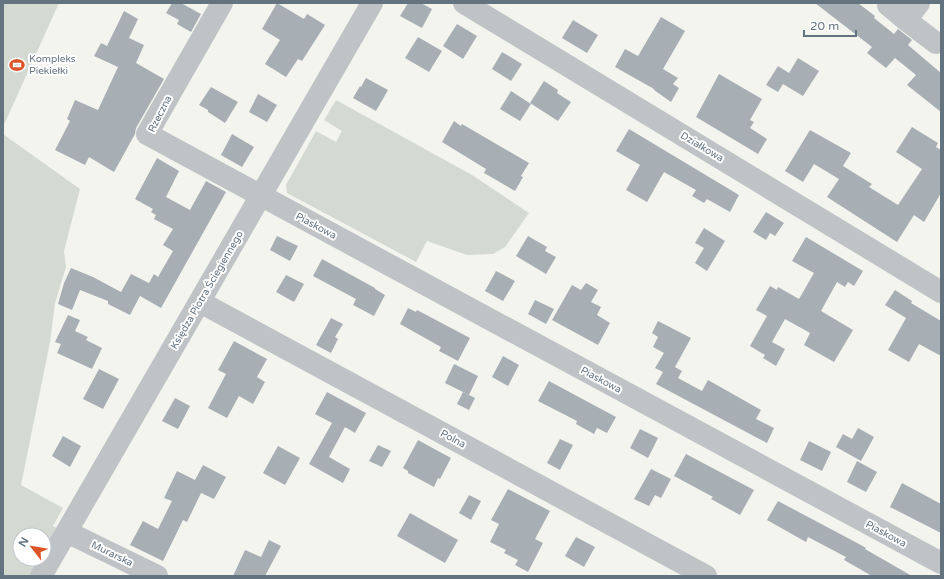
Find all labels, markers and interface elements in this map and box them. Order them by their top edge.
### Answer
scale bar [804,12,856,38]
text: 20 m [810,19,839,33]
place label: Kompleks Piekiełki [29,53,76,77]
sports icon: Kompleks Piekiełki [8,56,26,74]
street label: Rzeczna [146,94,174,134]
street label: Działkowa [678,129,726,165]
street label: Piaskowa [294,210,338,242]
street label: Księdza Piotra Ściegiennego [168,229,246,351]
street label: Piaskowa [579,364,623,396]
street label: Polna [438,427,468,451]
street label: Piaskowa [864,518,908,550]
north arrow [12,527,52,567]
text: N [16,535,32,549]
street label: Murarska [89,539,135,569]

